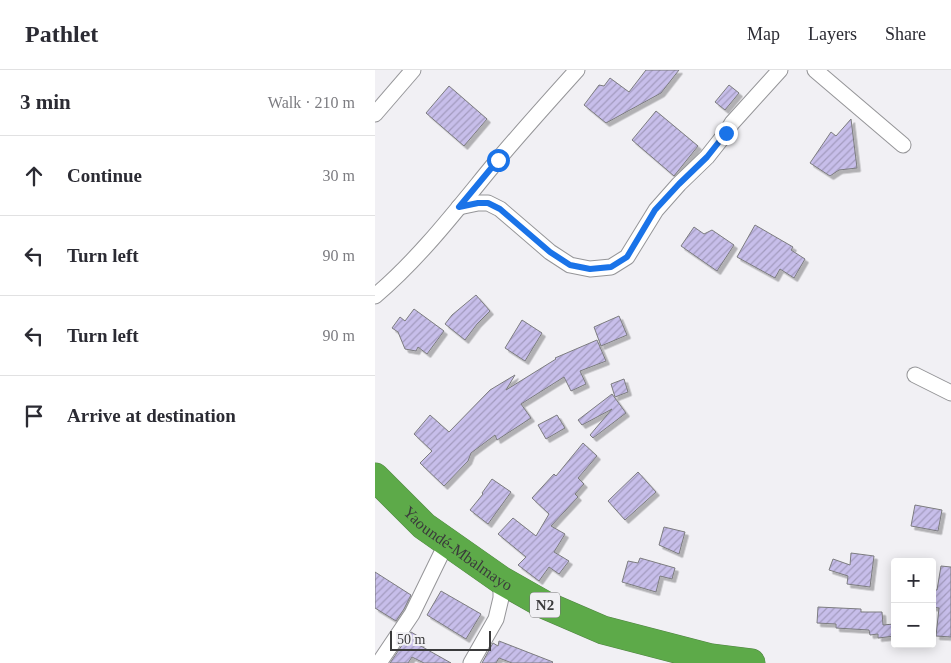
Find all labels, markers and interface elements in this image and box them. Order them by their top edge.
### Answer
text: Pathlet [25,21,98,47]
text: Map [747,24,780,44]
text: Layers [808,24,857,44]
text: Share [885,24,926,44]
text: 3 min [20,90,71,114]
text: Walk · 210 m [268,94,355,111]
route end [715,122,738,145]
route start [487,149,510,172]
icon: ahead [20,162,48,190]
text: Continue [67,165,142,186]
text: 30 m [323,167,355,184]
icon: left [20,242,48,270]
text: Turn left [67,245,139,266]
text: 90 m [323,247,355,264]
icon: left [20,322,48,350]
text: Turn left [67,325,139,346]
text: 90 m [323,327,355,344]
icon: arrive [20,402,48,430]
text: Arrive at destination [67,405,236,426]
street label: Yaoundé-Mbalmayo [401,503,516,593]
map controls [891,558,936,648]
button: + [891,558,936,603]
road number: N2 [530,592,560,618]
button: − [891,603,936,648]
scale bar [390,628,491,651]
text: 50 m [397,632,425,647]

